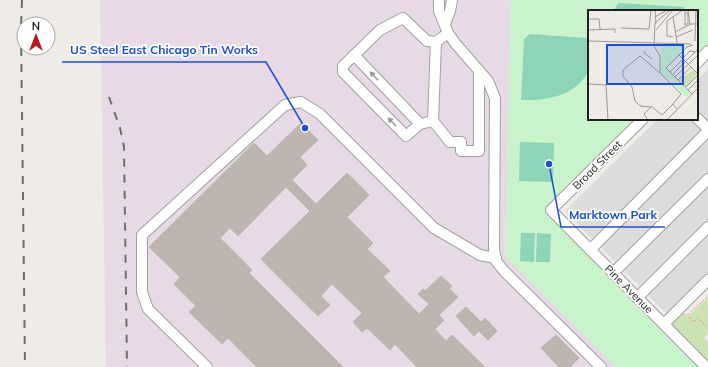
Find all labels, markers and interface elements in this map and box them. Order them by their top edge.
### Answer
inset map [588,10,698,120]
north arrow [16,16,56,56]
text: N [32,19,40,33]
callout: US Steel East Chicago Tin Works [62,38,266,62]
text: US Steel East Chicago Tin Works [70,42,258,57]
one-way arrow [369,71,379,81]
one-way arrow [387,117,397,127]
street label: Broad Street [569,137,625,193]
callout: Marktown Park [561,203,665,227]
text: Marktown Park [569,207,657,222]
street label: Pine Avenue [602,262,656,316]

